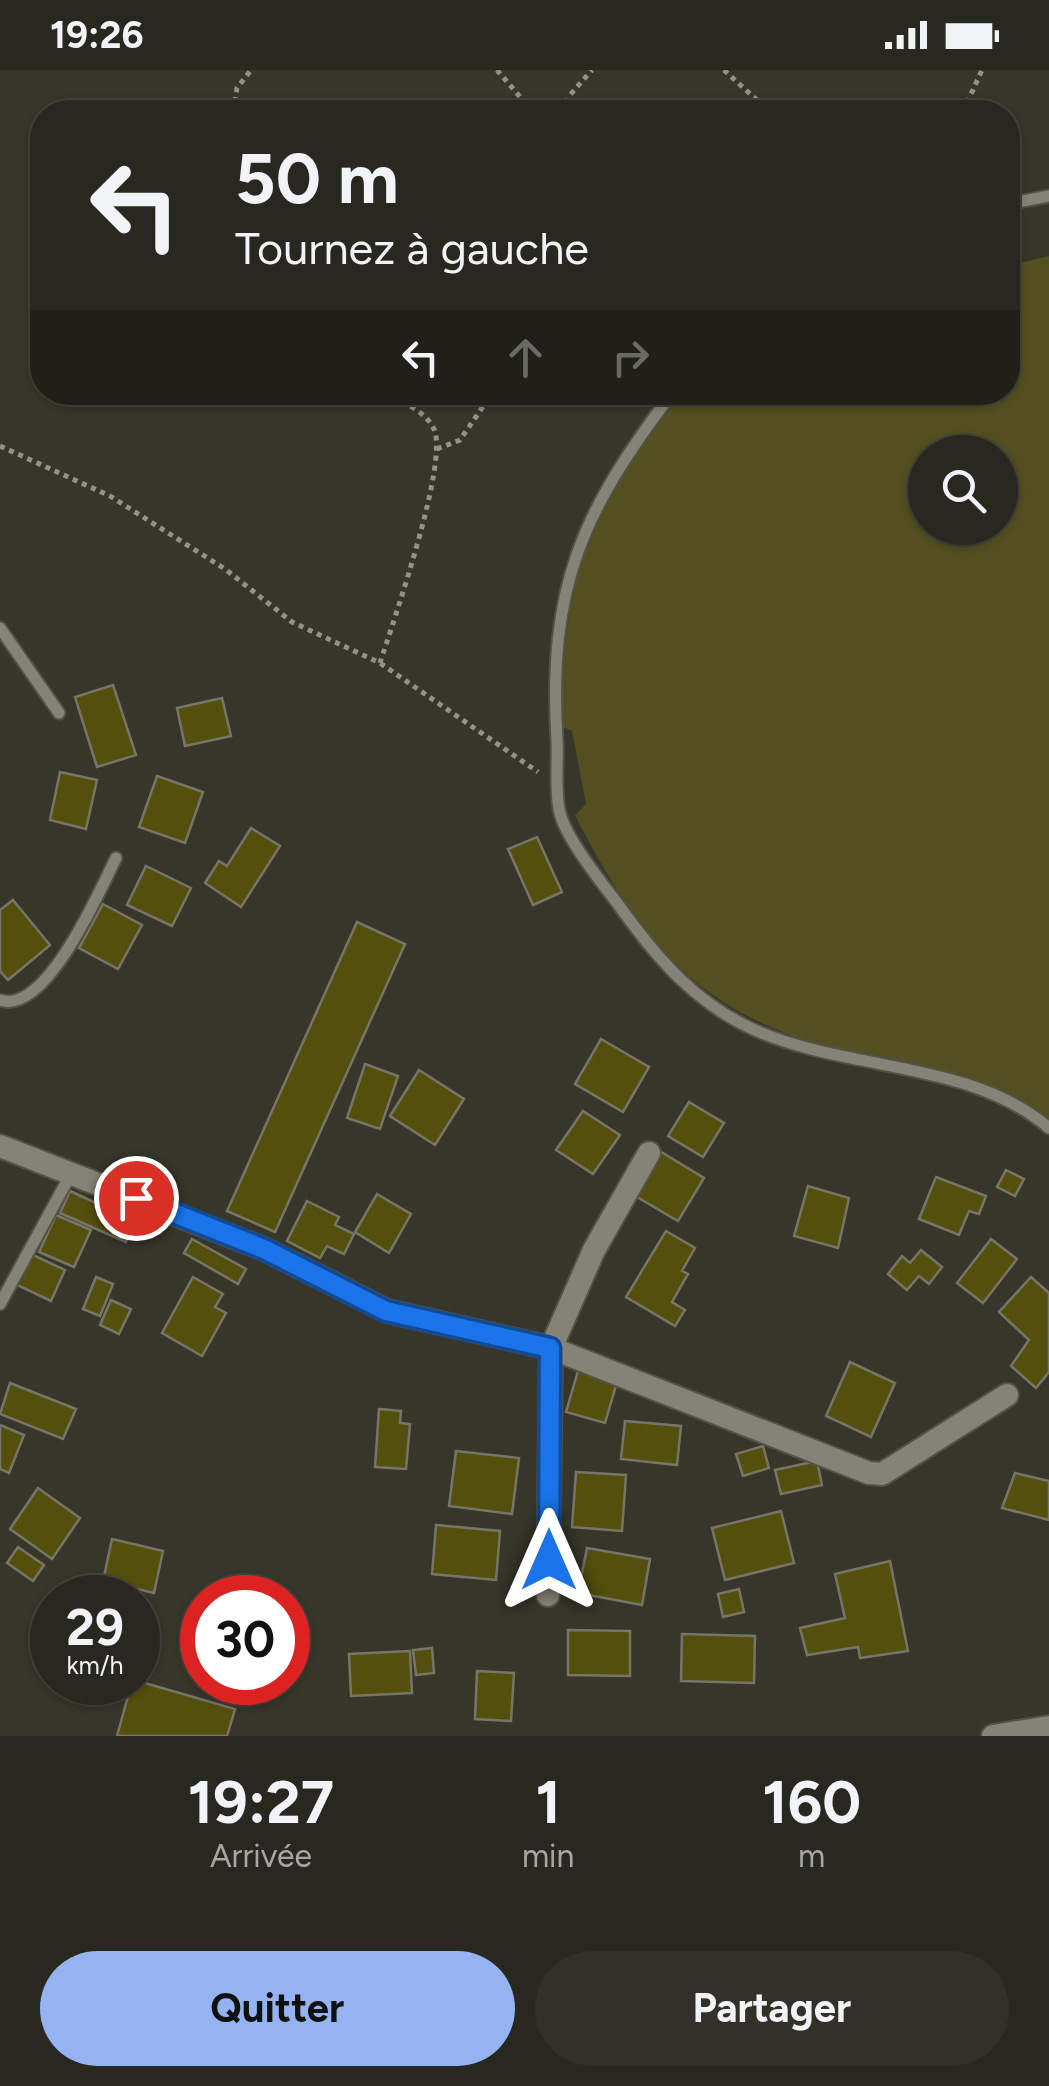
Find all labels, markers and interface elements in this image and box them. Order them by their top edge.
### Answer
text: 19:26 [50,12,144,58]
text: 50 m [235,136,399,221]
icon: left [70,140,200,270]
text: Tournez à gauche [235,221,589,275]
icon: left [393,330,448,385]
icon: ahead [498,330,553,385]
icon: right [603,330,658,385]
map controls [908,435,1018,545]
button: search [908,435,1018,545]
pin [94,1156,179,1241]
icon: arrive [109,1171,164,1226]
position arrow [497,1508,601,1612]
speed limit sign: 30 [180,1575,310,1705]
text: 29 [66,1597,124,1658]
text: km/h [66,1650,124,1680]
text: 19:27 [188,1766,334,1838]
text: 1 [535,1766,561,1838]
text: 160 [762,1766,861,1838]
text: Arrivée [210,1837,312,1875]
text: min [522,1837,574,1875]
text: m [798,1837,825,1875]
button: Quitter [40,1951,515,2066]
button: Partager [535,1951,1009,2066]

